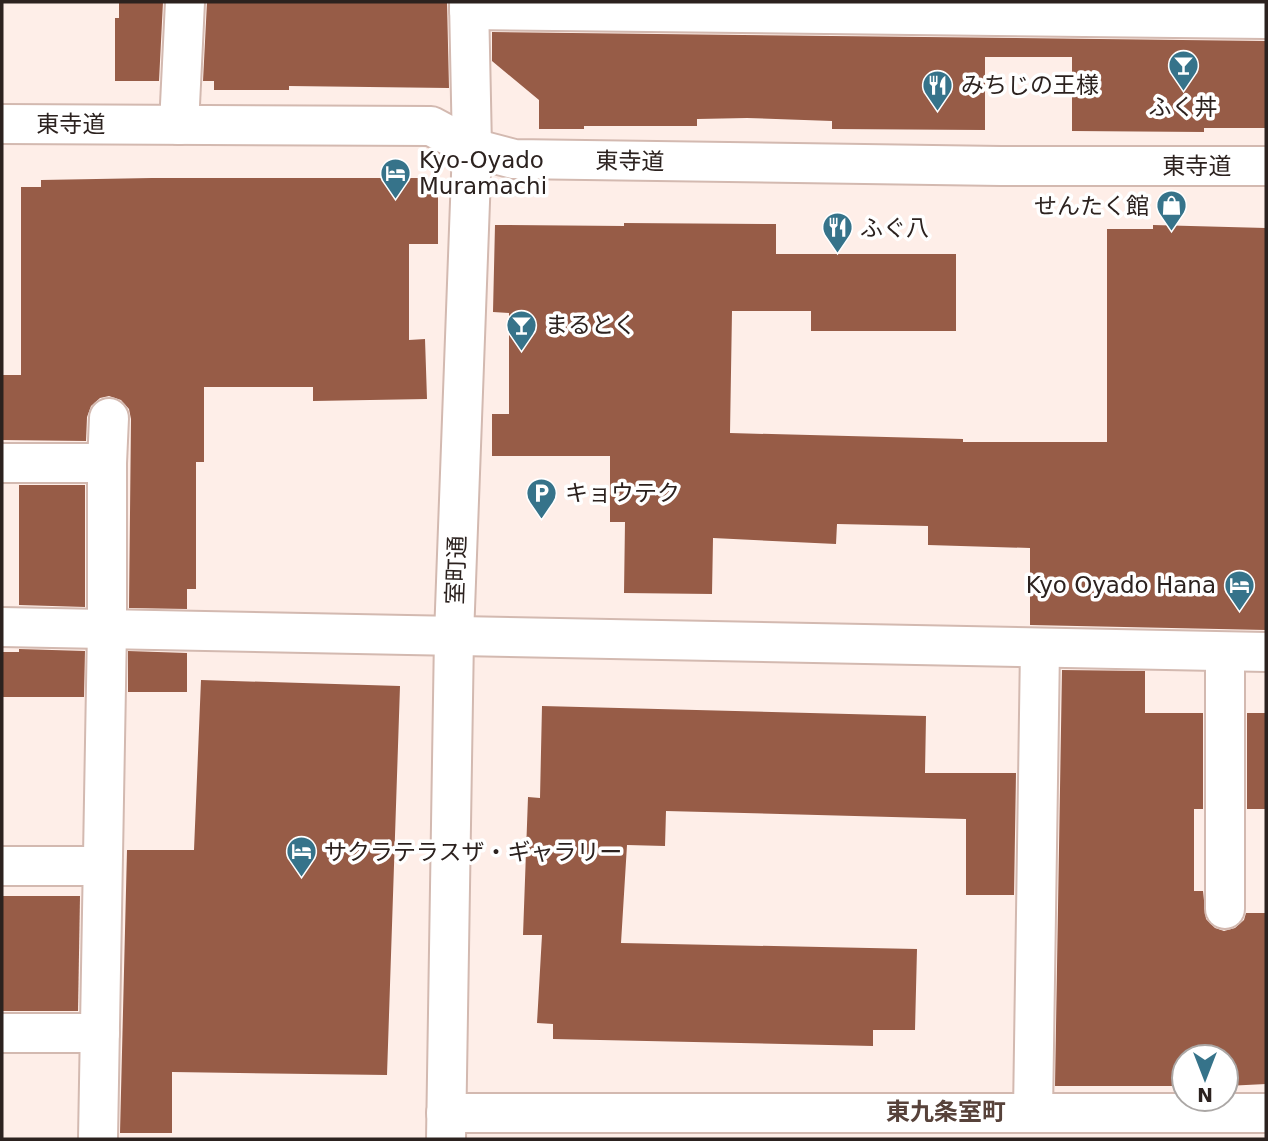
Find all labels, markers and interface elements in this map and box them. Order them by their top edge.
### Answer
bar icon: ふく丼 [1166,49,1200,93]
restaurant icon: みちじの王様 [921,68,955,112]
place label: みちじの王様 [961,72,1099,98]
place label: ふく丼 [1149,94,1218,120]
street label: 東寺道 [37,111,106,137]
place label: Kyo-Oyado Muramachi [419,147,547,199]
street label: 東寺道 [595,147,665,175]
street label: 東寺道 [1163,153,1232,179]
hotel icon: Kyo-Oyado Muramachi [379,156,413,200]
shop icon: せんたく館 [1155,189,1189,233]
place label: せんたく館 [1034,193,1149,219]
restaurant icon: ふぐ八 [820,211,854,255]
place label: ふぐ八 [860,215,929,241]
bar icon: まるとく [505,308,539,352]
place label: まるとく [545,312,636,338]
parking icon: キョウテク [525,476,559,520]
place label: キョウテク [565,480,680,506]
street label: 室町通 [442,535,470,605]
hotel icon: Kyo Oyado Hana [1222,568,1256,612]
place label: Kyo Oyado Hana [1026,572,1216,598]
hotel icon: サクラテラスザ・ギャラリー [284,835,318,879]
place label: サクラテラスザ・ギャラリー [324,839,623,865]
north arrow [1170,1043,1240,1113]
text: N [1197,1084,1213,1106]
district label: 東九条室町 [886,1098,1006,1126]

